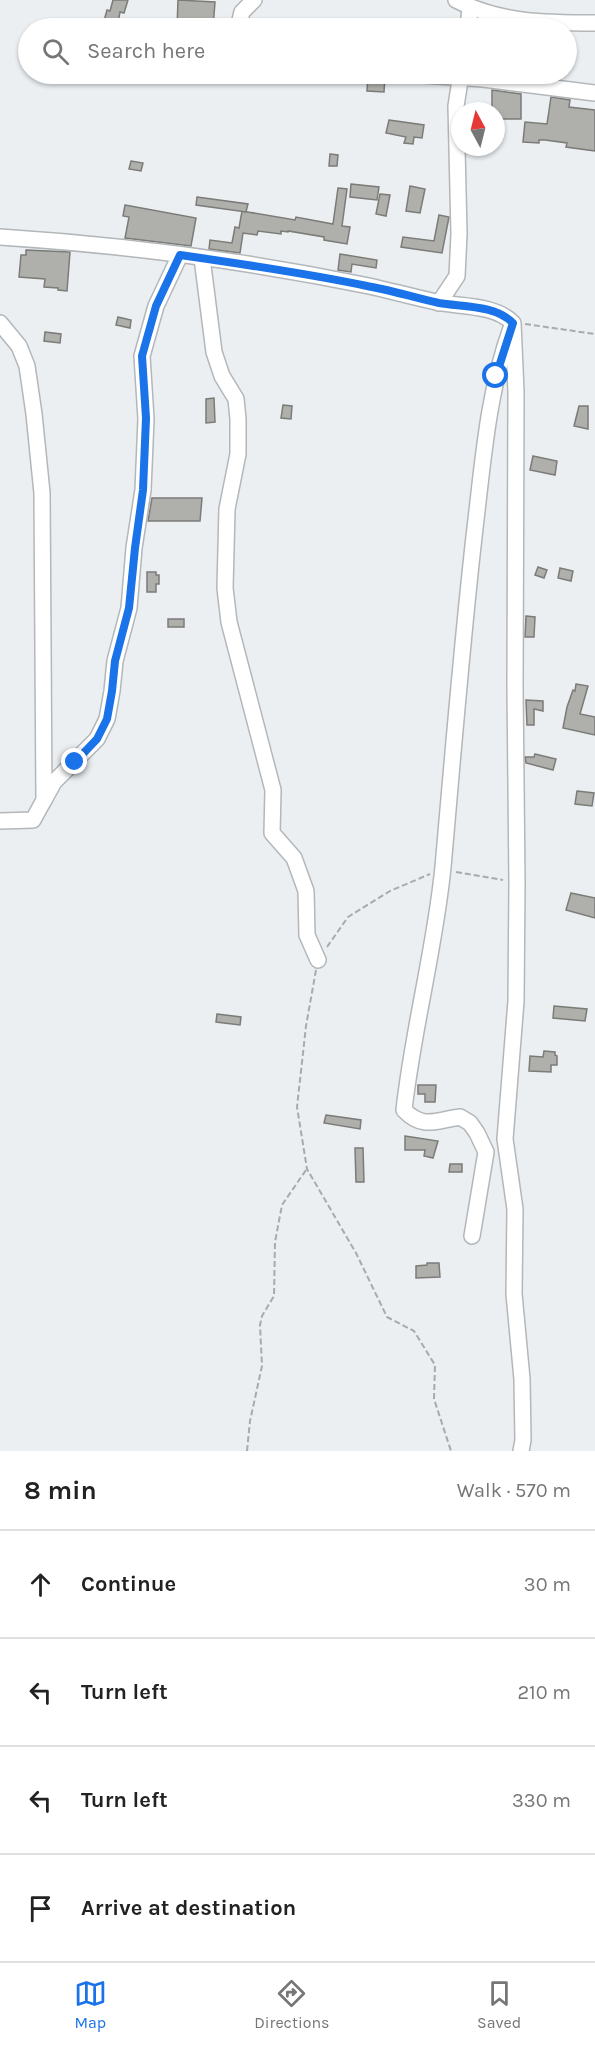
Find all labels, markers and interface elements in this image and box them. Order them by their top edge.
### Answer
search box [18,18,577,84]
icon: search [39,35,72,68]
text: Search here [87,38,205,64]
north arrow [451,102,505,156]
route start [482,362,508,388]
route end [61,748,87,774]
text: 8 min [24,1475,97,1506]
text: Walk · 570 m [457,1479,571,1502]
icon: ahead [24,1568,57,1601]
text: Continue [81,1571,176,1597]
text: 30 m [524,1573,571,1596]
icon: left [24,1676,57,1709]
text: Turn left [81,1679,168,1705]
text: 210 m [517,1681,571,1704]
icon: left [24,1784,57,1817]
text: Turn left [81,1787,168,1813]
text: 330 m [512,1789,571,1812]
icon: arrive [24,1892,57,1925]
text: Arrive at destination [81,1895,296,1921]
tab: Map [74,1977,107,2032]
tab: Directions [254,1977,329,2032]
tab: Saved [477,1977,521,2032]

